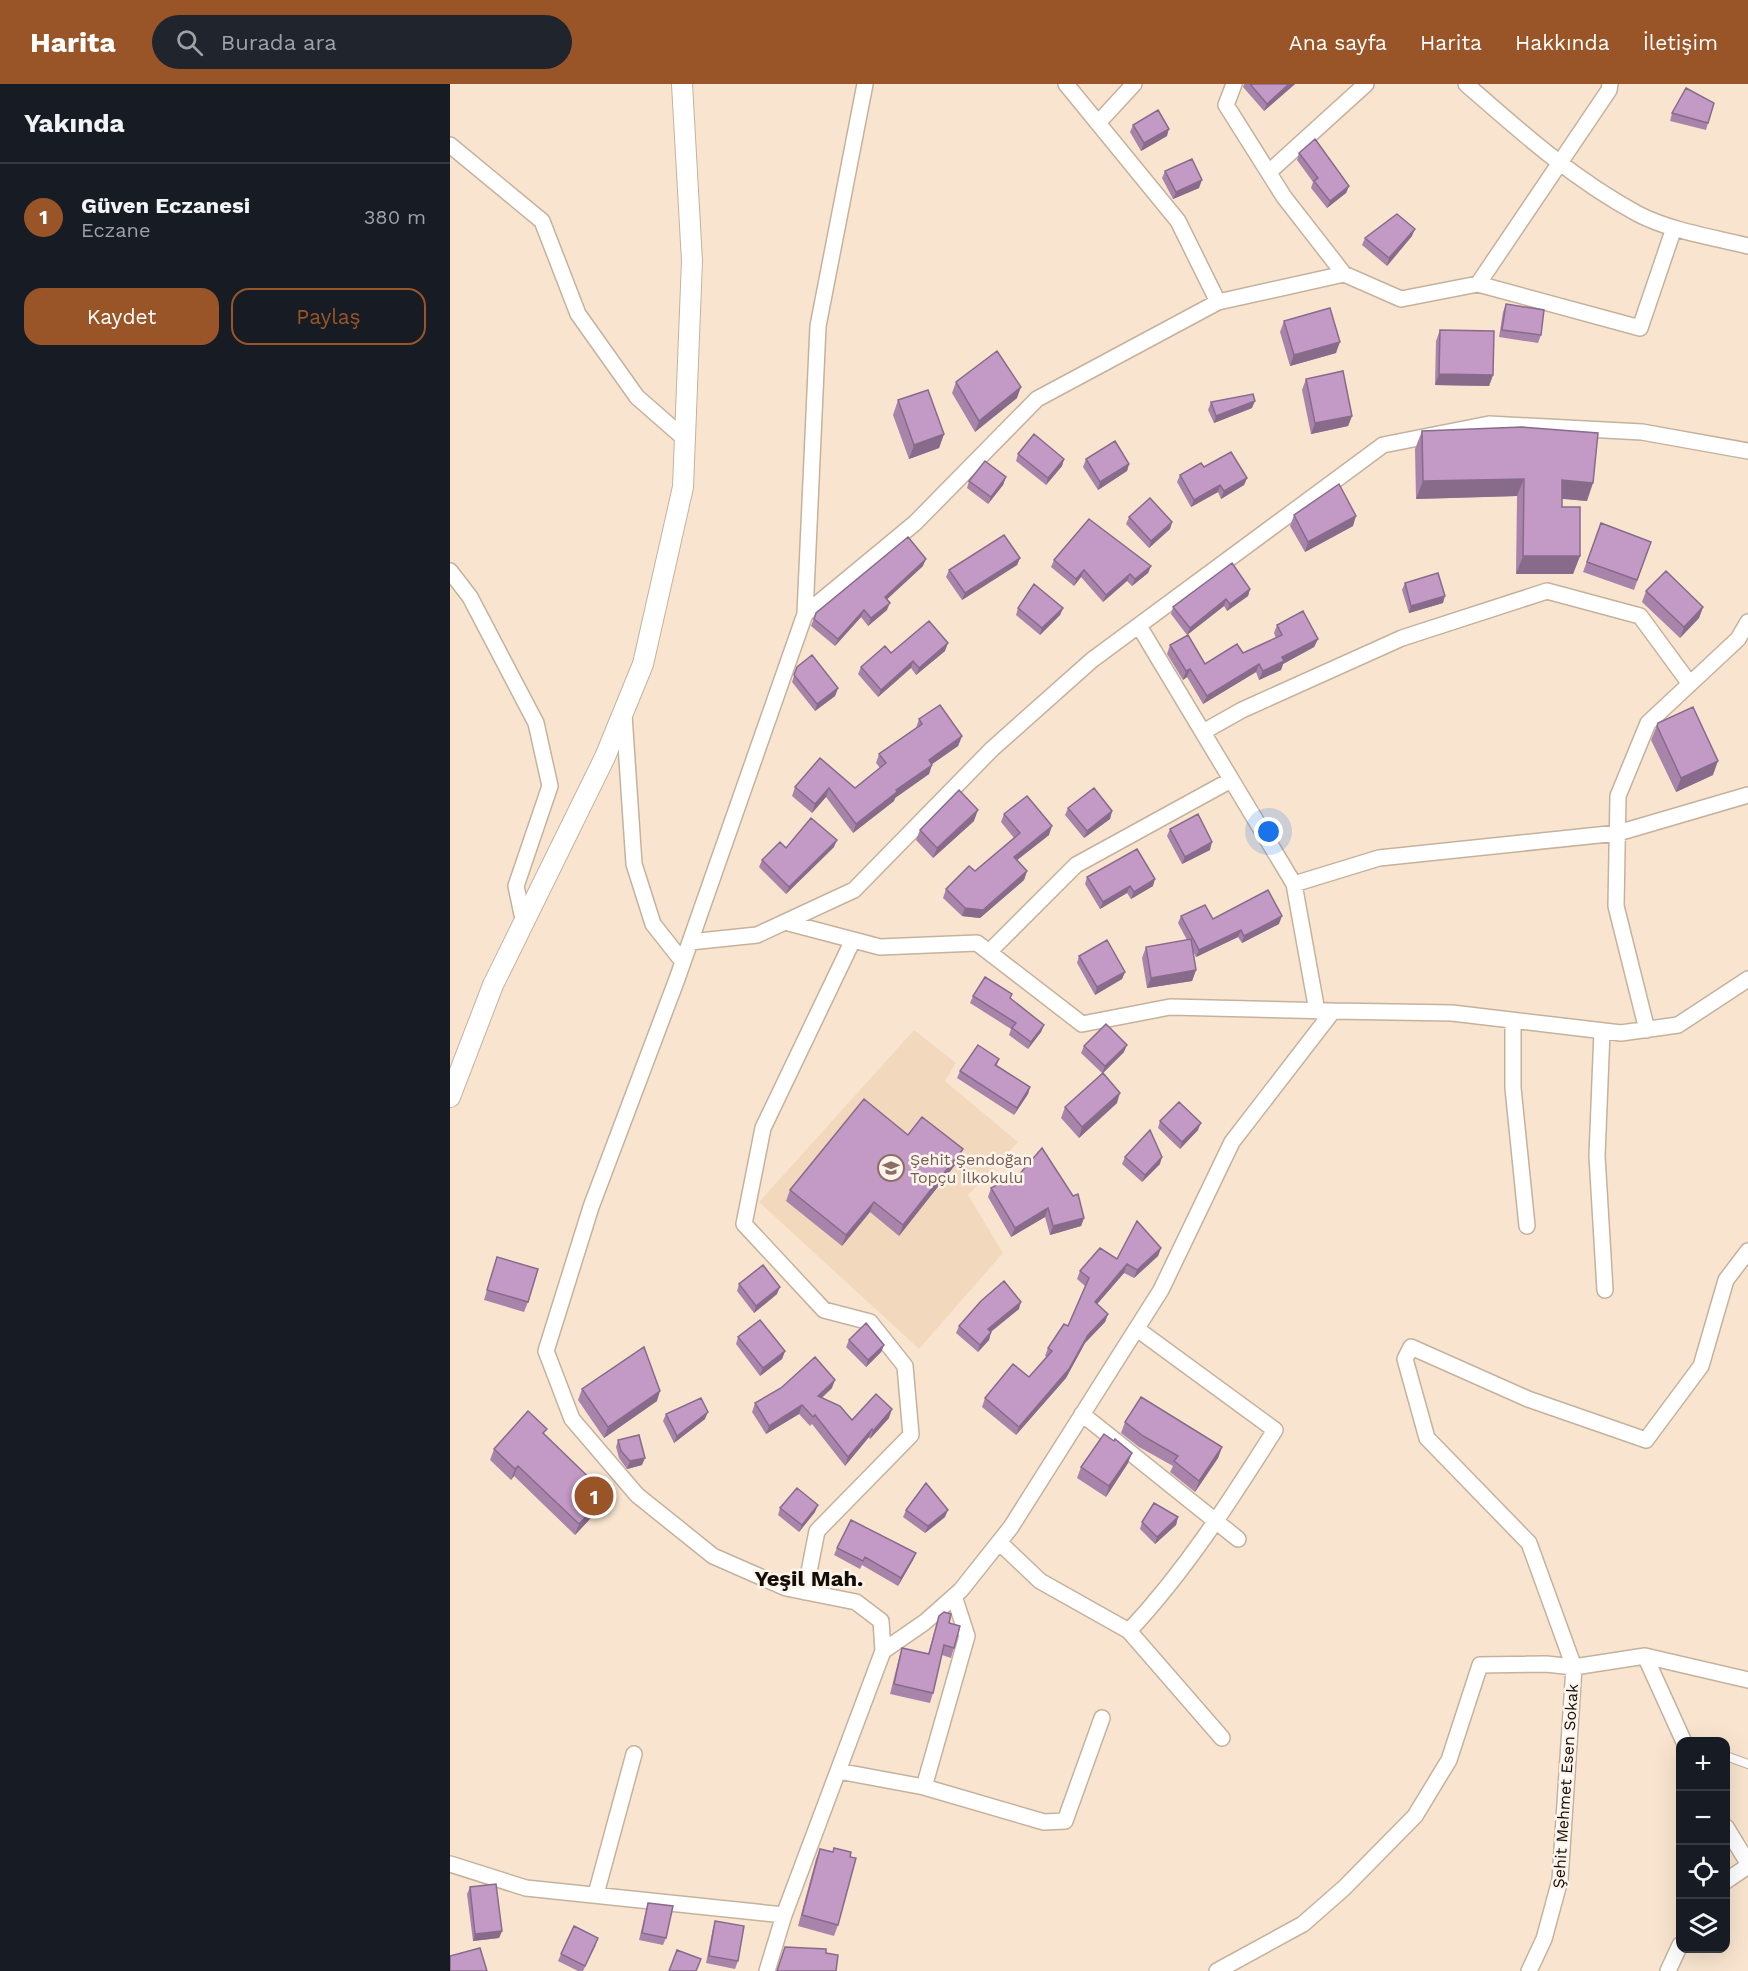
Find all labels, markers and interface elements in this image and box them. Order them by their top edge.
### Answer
search box [152,15,572,69]
text: Harita [30,26,116,59]
icon: search [173,26,206,59]
text: Burada ara [221,30,337,55]
text: Ana sayfa [1289,30,1387,55]
text: Harita [1420,30,1482,55]
text: Hakkında [1515,30,1610,55]
text: İletişim [1643,30,1718,55]
text: Yakında [24,108,125,138]
text: Güven Eczanesi [81,193,250,218]
text: 1 [39,205,48,229]
text: 380 m [364,205,426,229]
text: Eczane [81,218,151,242]
button: Kaydet [24,288,219,345]
button: Paylaş [231,288,426,345]
your location [1254,817,1283,846]
place label: Şehit Şendoğan Topçu İlkokulu [910,1150,1032,1187]
school or university icon: Şehit Şendoğan Topçu İlkokulu [876,1153,906,1183]
pin: 1 [574,1474,614,1518]
district label: Yeşil Mah. [755,1566,863,1591]
street label: Şehit Mehmet Esen Sokak [1549,1683,1582,1889]
map controls [1676,1737,1730,1953]
button: + [1676,1737,1730,1791]
button: − [1676,1791,1730,1845]
button: locate [1676,1845,1730,1899]
button: layers [1676,1899,1730,1953]

